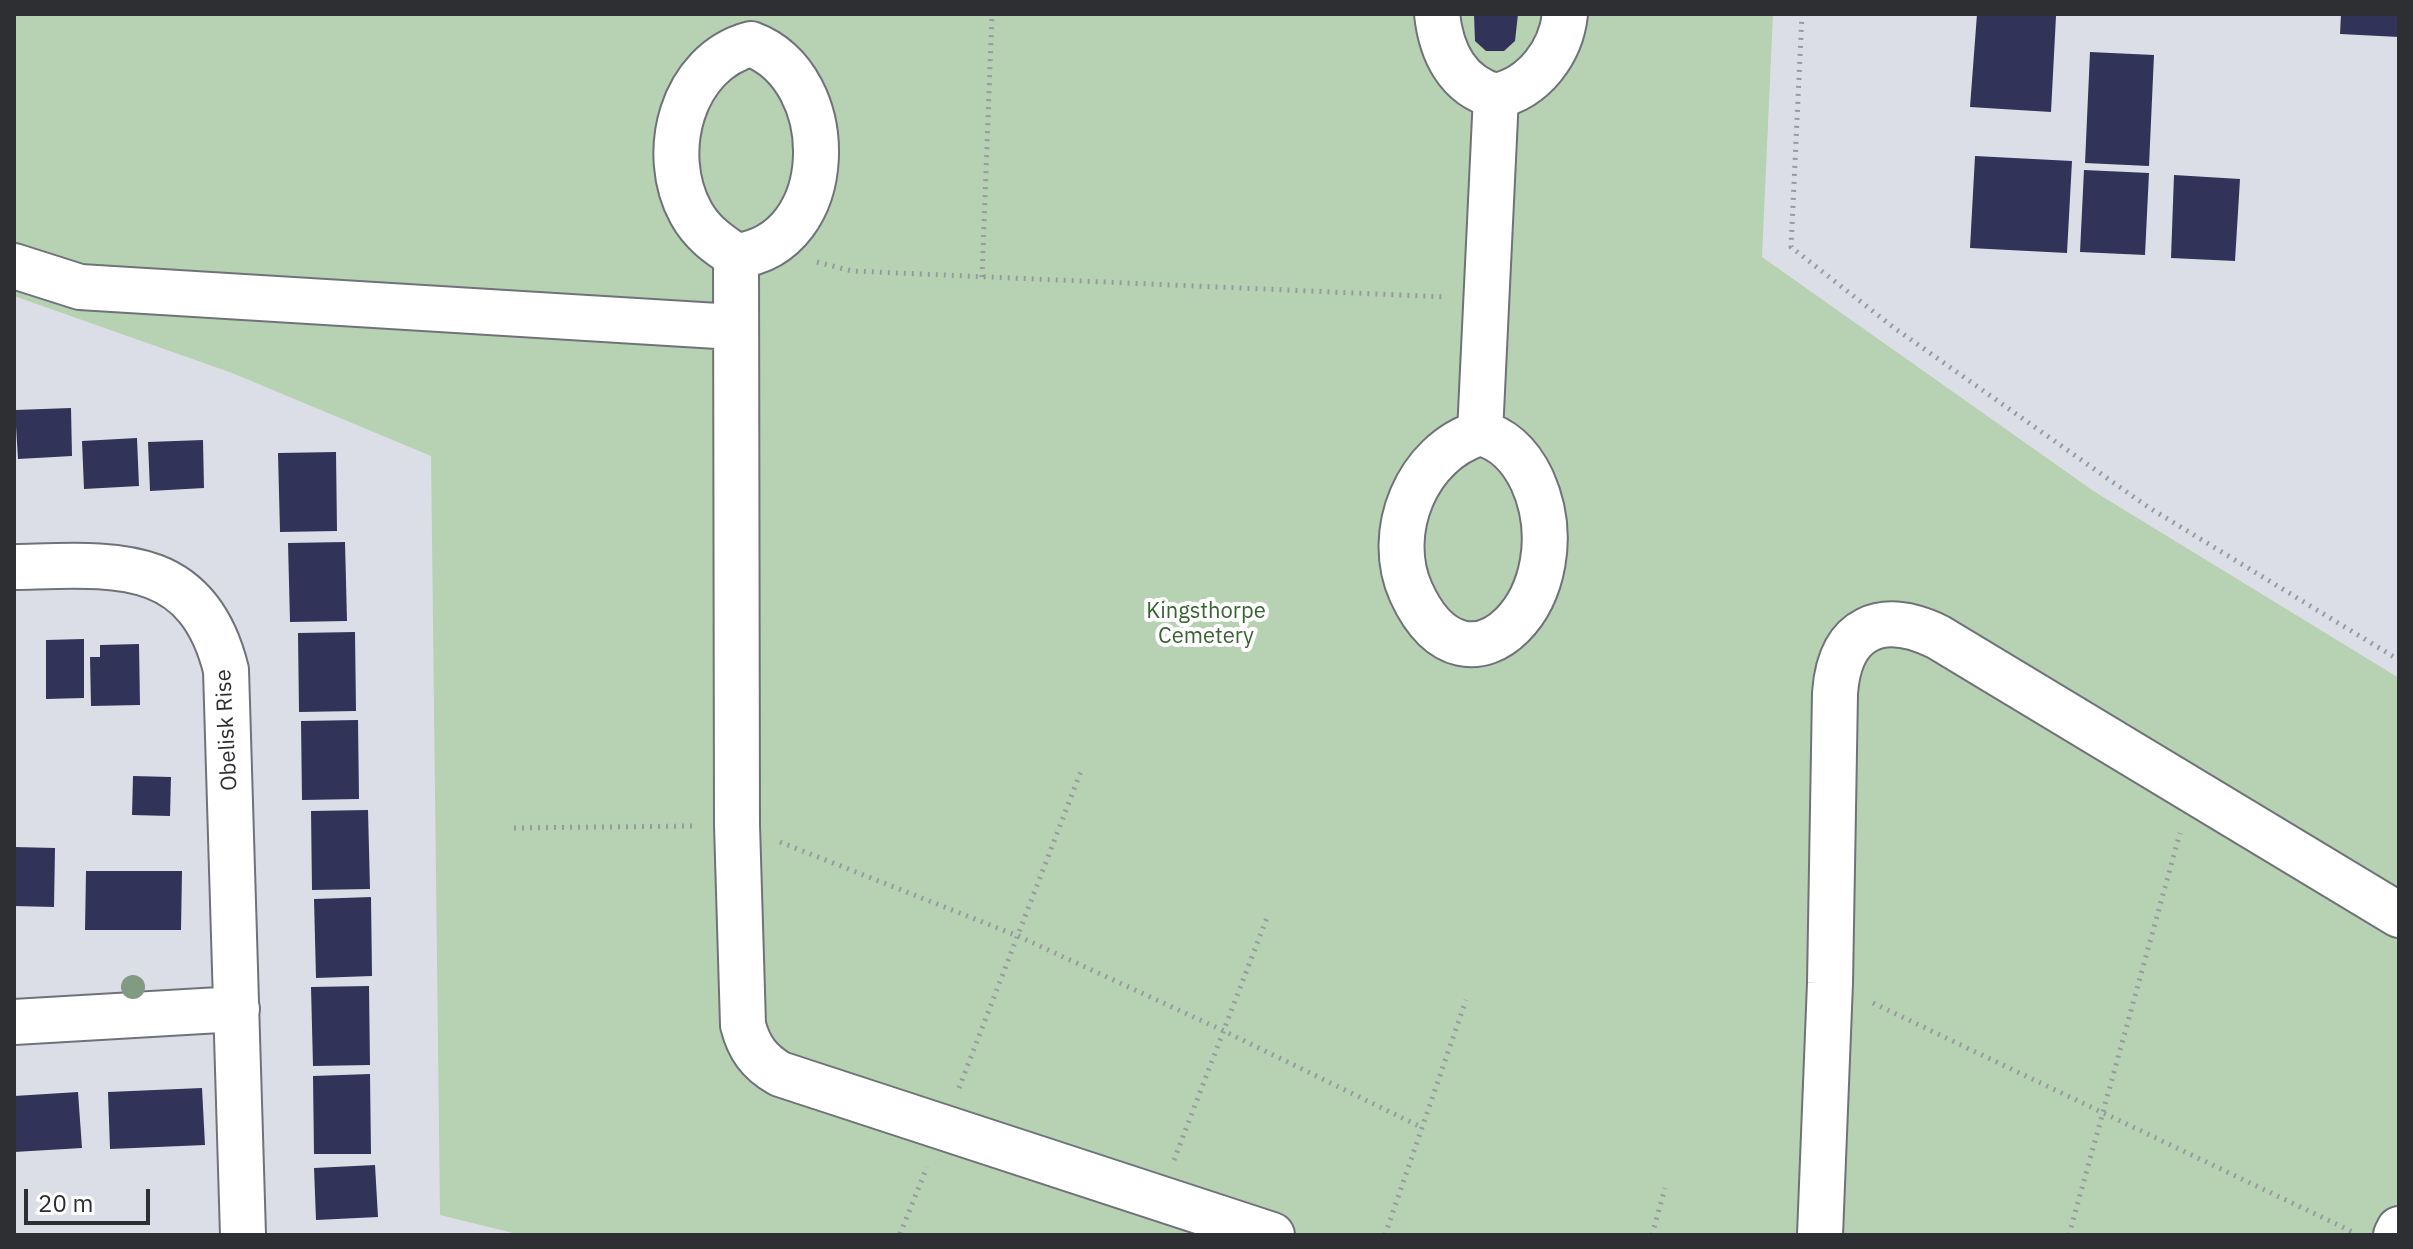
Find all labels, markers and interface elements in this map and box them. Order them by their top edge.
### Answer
park label: Kingsthorpe Cemetery [1146,599,1266,650]
street label: Obelisk Rise [211,669,243,791]
scale bar [28,1173,154,1223]
text: 20 m [38,1187,93,1219]

